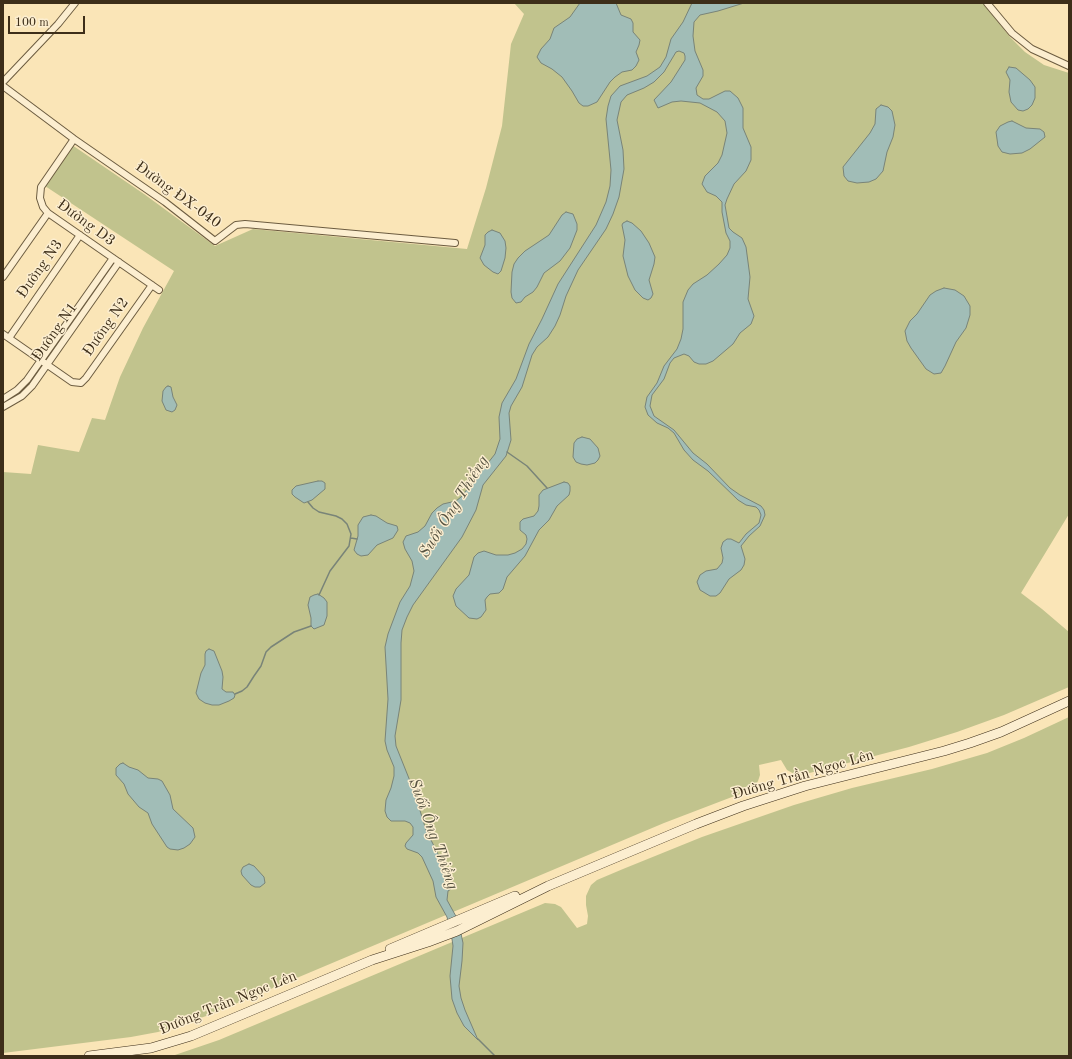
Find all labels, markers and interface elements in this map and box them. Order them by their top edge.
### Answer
scale bar [10,8,87,34]
text: 100 m [15,17,49,29]
street label: Đường ĐX-040 [132,158,224,232]
street label: Đường D3 [53,196,119,250]
street label: Đường N3 [13,236,67,302]
street label: Đường N2 [79,294,133,360]
street label: Đường N1 [28,299,82,365]
water label: Suối Ông Thiềng [415,452,493,562]
street label: Đường Trần Ngọc Lên [730,746,876,804]
water label: Suối Ông Thiềng [404,776,462,892]
street label: Đường Trần Ngọc Lên [157,967,299,1039]

